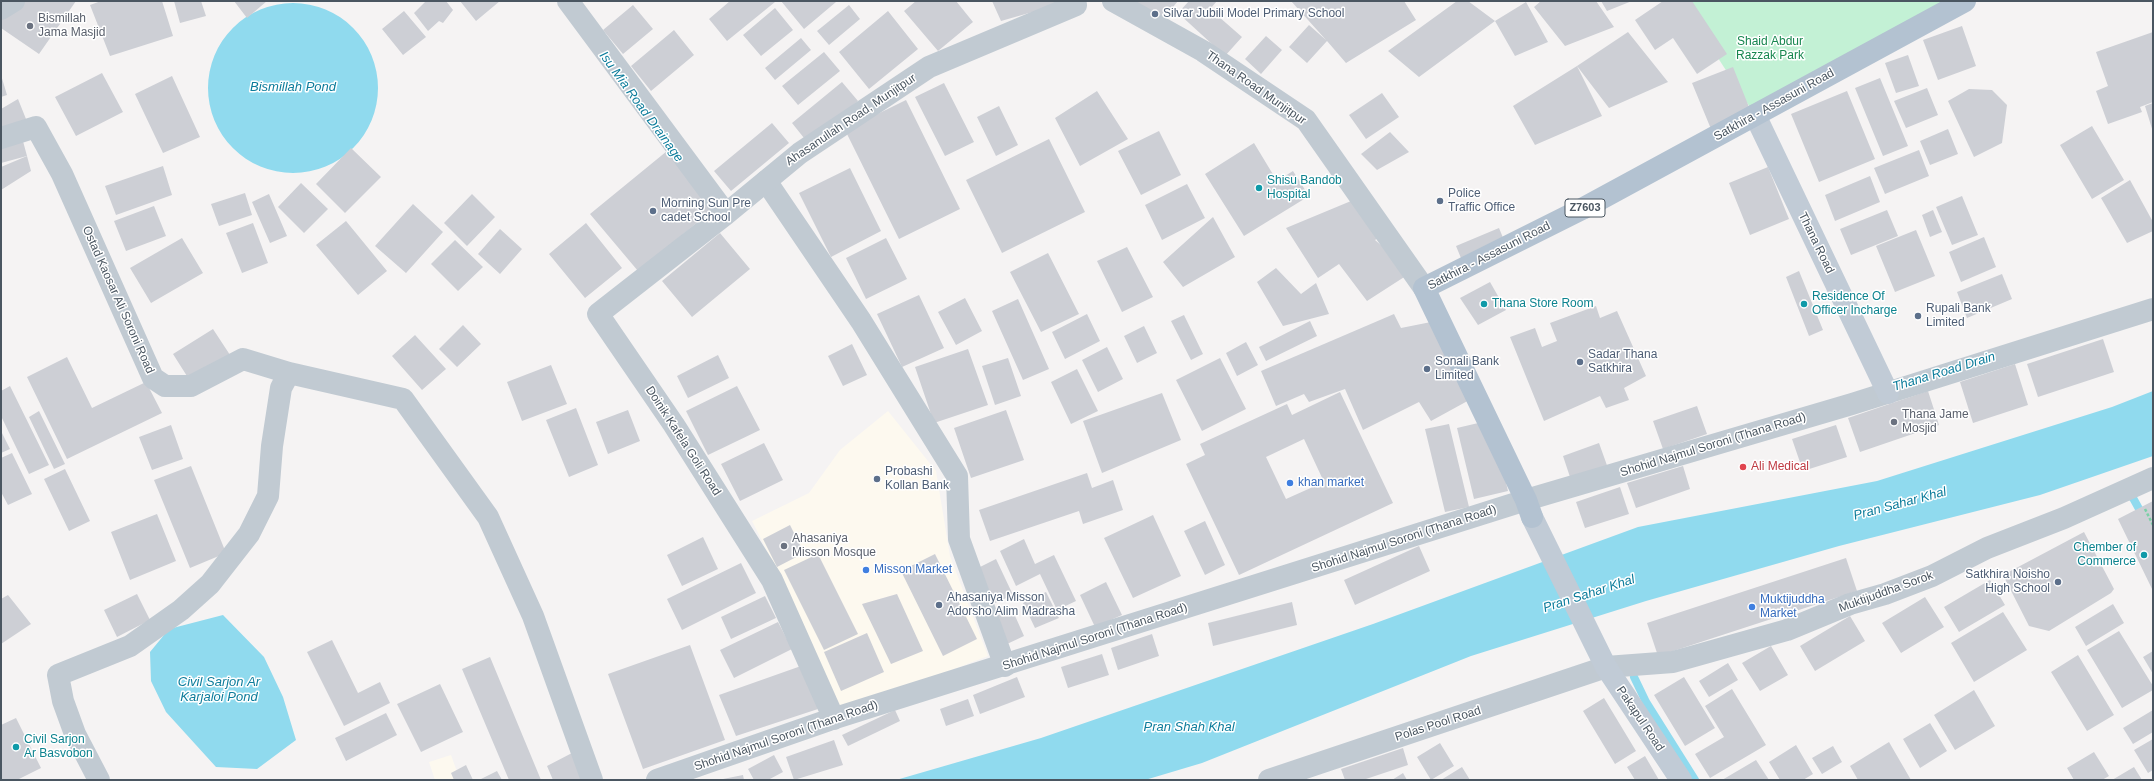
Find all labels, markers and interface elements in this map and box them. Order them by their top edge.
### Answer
place label: Silvar Jubili Model Primary School [1163,7,1344,21]
marker: Silvar Jubili Model Primary School [1150,9,1160,19]
place label: Bismillah Jama Masjid [38,12,105,40]
marker: Bismillah Jama Masjid [25,21,35,31]
park label: Shaid Abdur Razzak Park [1736,35,1804,63]
street label: Thana Road Munjitpur [1203,48,1309,128]
water label: Isu Mia Road Drainage [596,49,686,165]
street label: Satkhira - Assasuni Road [1711,66,1837,144]
street label: Ahasanullah Road, Munjitpur [783,71,919,169]
water label: Bismillah Pond [250,79,336,95]
place label: Shisu Bandob Hospital [1267,174,1342,202]
marker: Shisu Bandob Hospital [1254,183,1264,193]
place label: Police Traffic Office [1448,187,1515,215]
marker: Police Traffic Office [1435,196,1445,206]
place label: Morning Sun Pre cadet School [661,197,751,225]
road number: Z7603 [1565,199,1605,217]
marker: Morning Sun Pre cadet School [648,206,658,216]
street label: Thana Road [1795,210,1837,276]
street label: Satkhira - Assasuni Road [1425,219,1553,293]
street label: Ostad Kaosar Ali Soroni Road [79,224,157,376]
place label: Residence Of Officer Incharge [1812,290,1897,318]
place label: Thana Store Room [1492,297,1593,311]
marker: Thana Store Room [1479,299,1489,309]
marker: Residence Of Officer Incharge [1799,299,1809,309]
place label: Rupali Bank Limited [1926,302,1991,330]
marker: Rupali Bank Limited [1913,311,1923,321]
place label: Sadar Thana Satkhira [1588,348,1657,376]
water label: Thana Road Drain [1891,349,1997,395]
place label: Sonali Bank Limited [1435,355,1499,383]
marker: Sadar Thana Satkhira [1575,357,1585,367]
marker: Sonali Bank Limited [1422,364,1432,374]
street label: Doinik Kafela Goli Road [642,384,724,498]
place label: Thana Jame Mosjid [1902,408,1969,436]
street label: Shohid Najmul Soroni (Thana Road) [1618,410,1808,480]
marker: Thana Jame Mosjid [1889,417,1899,427]
place label: Ali Medical [1751,460,1809,474]
marker: Ali Medical [1738,462,1748,472]
place label: Probashi Kollan Bank [885,465,949,493]
marker: Probashi Kollan Bank [872,474,882,484]
place label: khan market [1298,476,1364,490]
marker: khan market [1285,478,1295,488]
water label: Pran Sahar Khal [1852,484,1948,524]
street label: Shohid Najmul Soroni (Thana Road) [1310,502,1498,576]
place label: Ahasaniya Misson Mosque [792,532,876,560]
marker: Ahasaniya Misson Mosque [779,541,789,551]
place label: Chember of Commerce [2073,541,2136,569]
marker: Chember of Commerce [2139,550,2149,560]
place label: Misson Market [874,563,952,577]
marker: Misson Market [861,565,871,575]
street label: Muktijuddha Sorok [1837,568,1935,616]
place label: Satkhira Noisho High School [1965,568,2050,596]
water label: Pran Sahar Khal [1541,572,1637,616]
marker: Satkhira Noisho High School [2053,577,2063,587]
place label: Ahasaniya Misson Adorsho Alim Madrasha [947,591,1075,619]
place label: Muktijuddha Market [1760,593,1825,621]
marker: Ahasaniya Misson Adorsho Alim Madrasha [934,600,944,610]
street label: Shohid Najmul Soroni (Thana Road) [1001,600,1189,674]
marker: Muktijuddha Market [1747,602,1757,612]
water label: Civil Sarjon Ar Karjaloi Pond [178,674,260,705]
street label: Pakapul Road [1613,684,1667,754]
street label: Shohid Najmul Soroni (Thana Road) [692,698,880,774]
street label: Polas Pool Road [1393,703,1483,745]
water label: Pran Shah Khal [1143,719,1235,735]
place label: Civil Sarjon Ar Basvobon [24,733,93,761]
marker: Civil Sarjon Ar Basvobon [11,742,21,752]

